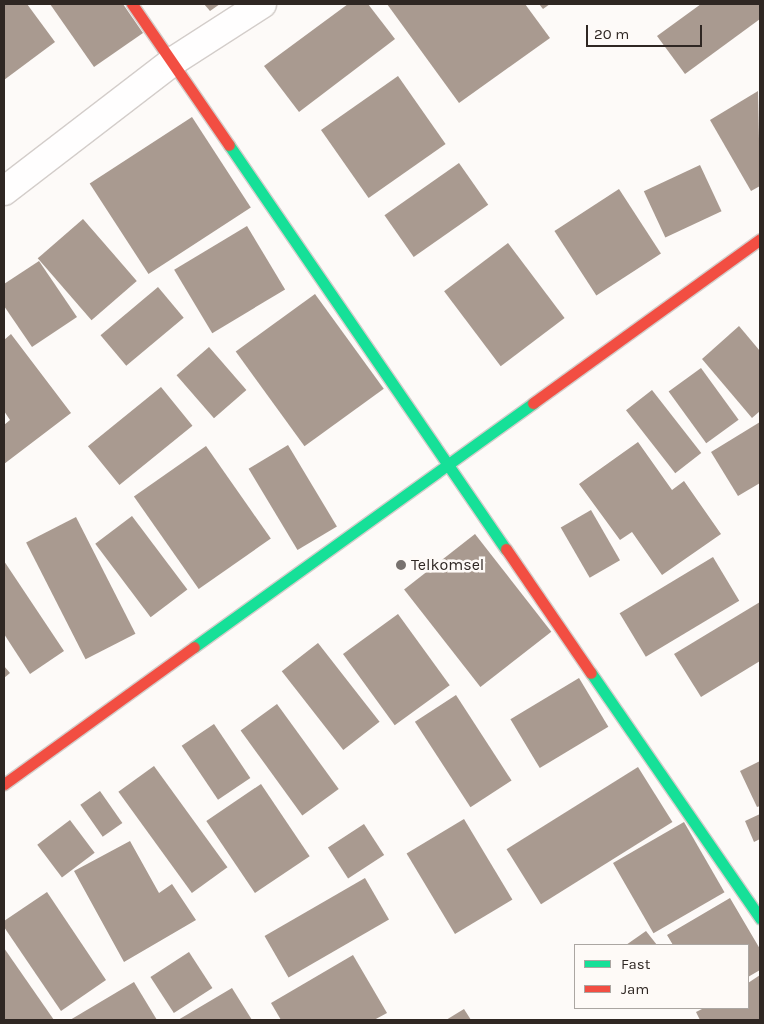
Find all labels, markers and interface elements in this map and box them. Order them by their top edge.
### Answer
scale bar [589,15,705,47]
text: 20 m [594,25,629,43]
place label: Telkomsel [411,555,484,575]
marker: Telkomsel [395,559,407,571]
legend [574,944,749,1009]
text: Fast [621,955,650,973]
text: Jam [621,980,649,998]

